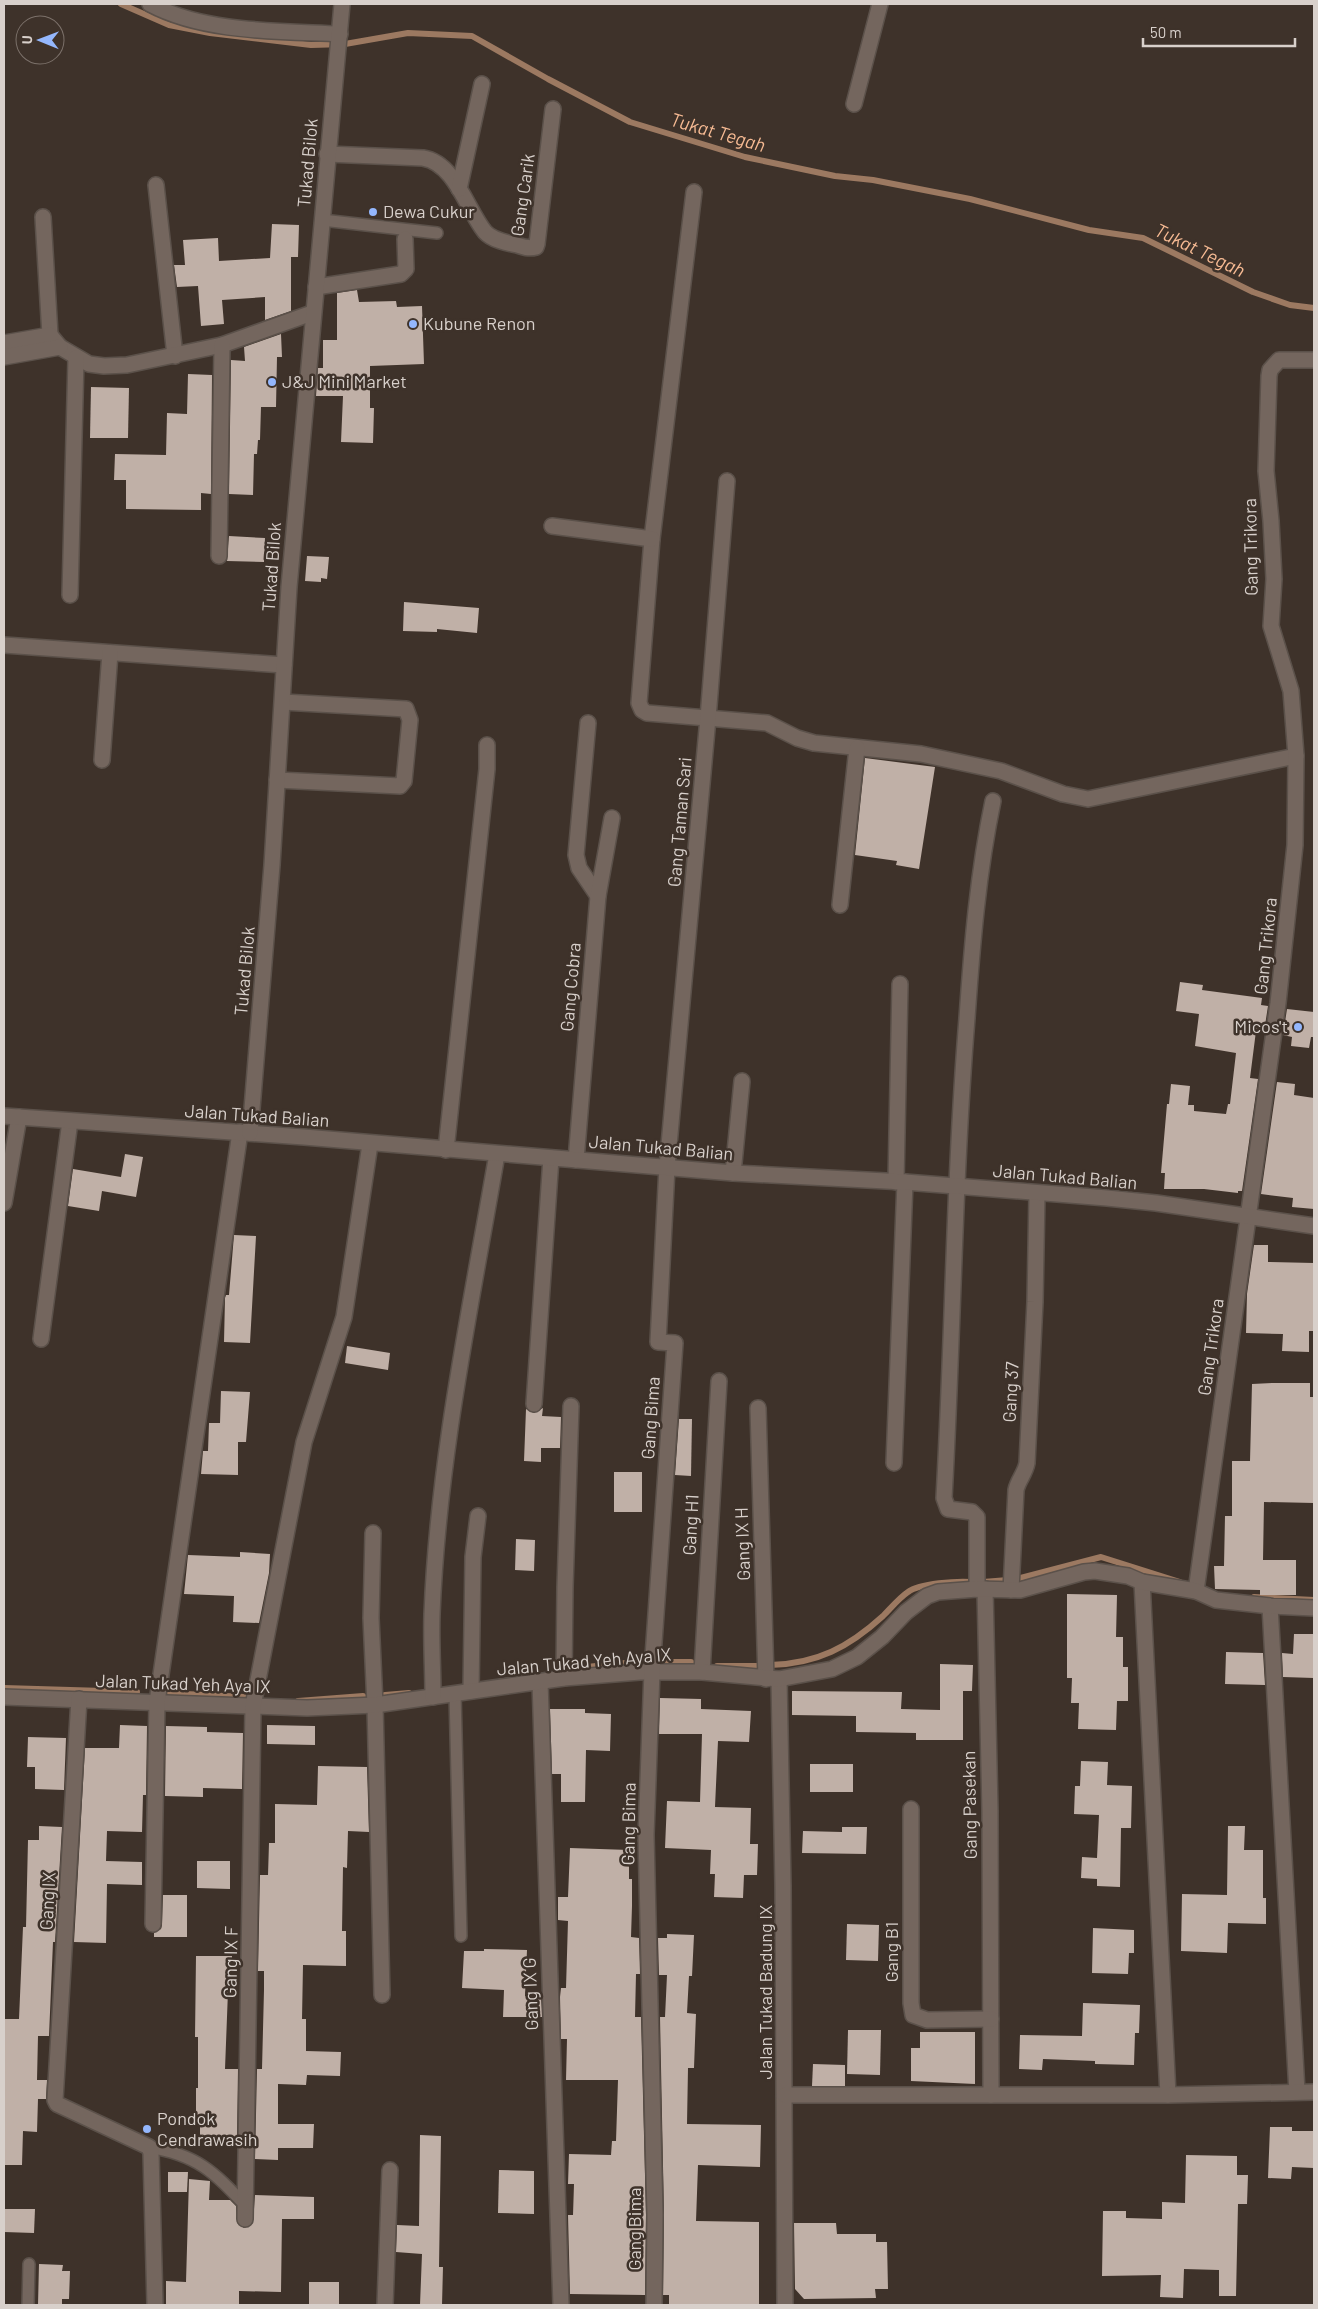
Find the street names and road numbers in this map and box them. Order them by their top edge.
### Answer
street label: Tukad Bilok [292,117,322,208]
street label: Gang Carik [505,152,539,238]
street label: Gang Trikora [1238,498,1262,596]
street label: Tukad Bilok [257,522,285,612]
street label: Gang Taman Sari [662,756,696,888]
street label: Gang Trikora [1249,896,1281,996]
street label: Tukad Bilok [229,925,259,1016]
street label: Gang Cobra [555,941,585,1032]
street label: Jalan Tukad Balian [184,1099,330,1131]
street label: Jalan Tukad Balian [588,1130,734,1164]
street label: Jalan Tukad Balian [992,1159,1138,1193]
street label: Gang Trikora [1192,1297,1228,1397]
street label: Gang 37 [997,1361,1023,1423]
street label: Gang Bima [636,1376,664,1460]
street label: Gang H1 [677,1494,703,1556]
street label: Gang IX H [730,1507,754,1581]
street label: Jalan Tukad Yeh Aya IX [496,1642,672,1680]
street label: Jalan Tukad Yeh Aya IX [95,1669,271,1697]
street label: Gang Pasekan [957,1750,981,1860]
street label: Gang Bima [616,1782,640,1866]
street label: Gang IX [34,1871,60,1931]
street label: Jalan Tukad Badung IX [754,1905,776,2079]
street label: Gang B1 [880,1922,902,1982]
street label: Gang IX F [218,1926,242,1998]
street label: Gang IX G [518,1957,542,2031]
street label: Gang Bima [623,2188,645,2271]

